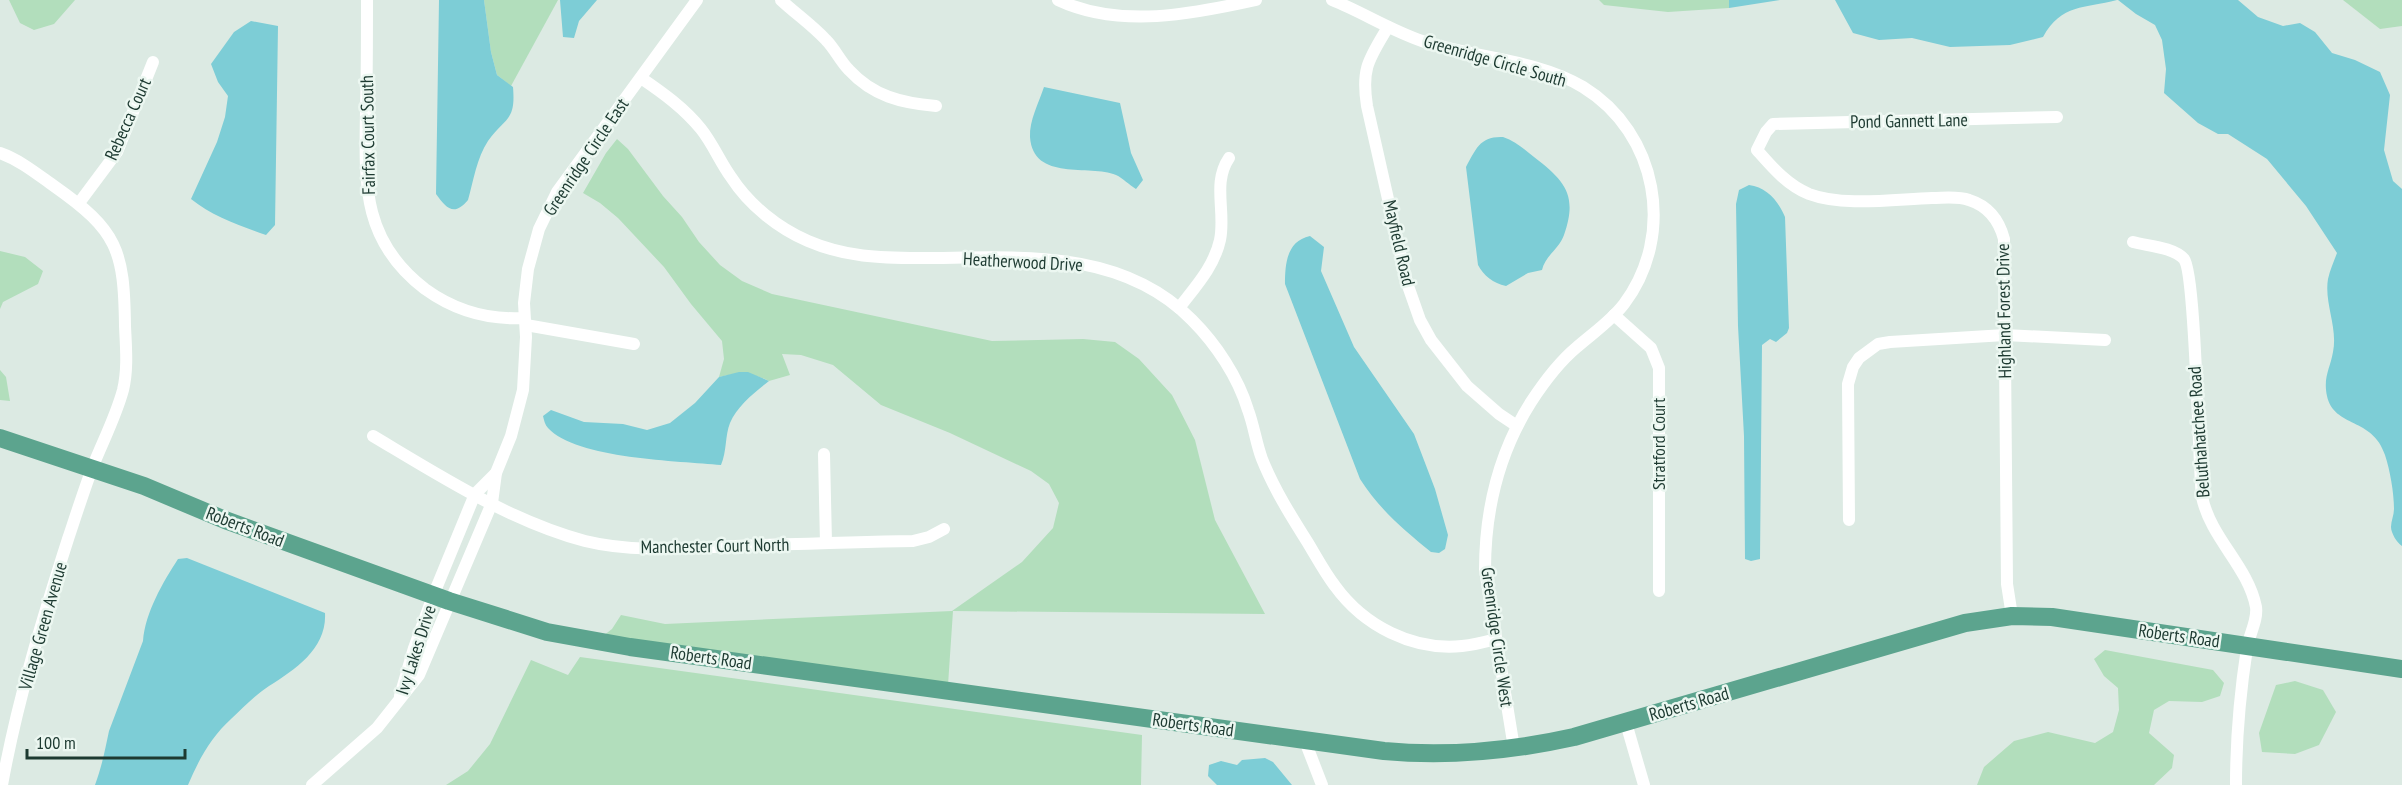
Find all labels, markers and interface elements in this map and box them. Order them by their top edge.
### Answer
street label: Greenridge Circle South [1421,29,1569,92]
street label: Rebecca Court [99,74,156,164]
street label: Fairfax Court South [355,75,380,195]
street label: Greenridge Circle East [538,93,633,220]
street label: Pond Gannett Lane [1850,108,1968,133]
street label: Mayfield Road [1378,198,1421,288]
street label: Highland Forest Drive [1991,243,2016,379]
street label: Heatherwood Drive [963,247,1083,276]
street label: Beluthahatchee Road [2182,366,2215,498]
street label: Stratford Court [1647,398,1670,490]
street label: Roberts Road [203,501,288,552]
street label: Manchester Court North [641,533,789,558]
street label: Village Green Avenue [13,559,72,693]
street label: Greenridge Circle West [1476,566,1519,708]
street label: Ivy Lakes Drive [390,602,441,697]
street label: Roberts Road [2137,618,2221,653]
street label: Roberts Road [669,640,753,675]
street label: Roberts Road [1646,681,1731,726]
street label: Roberts Road [1151,707,1235,742]
scale bar [27,722,184,760]
text: 100 m [36,731,76,754]

